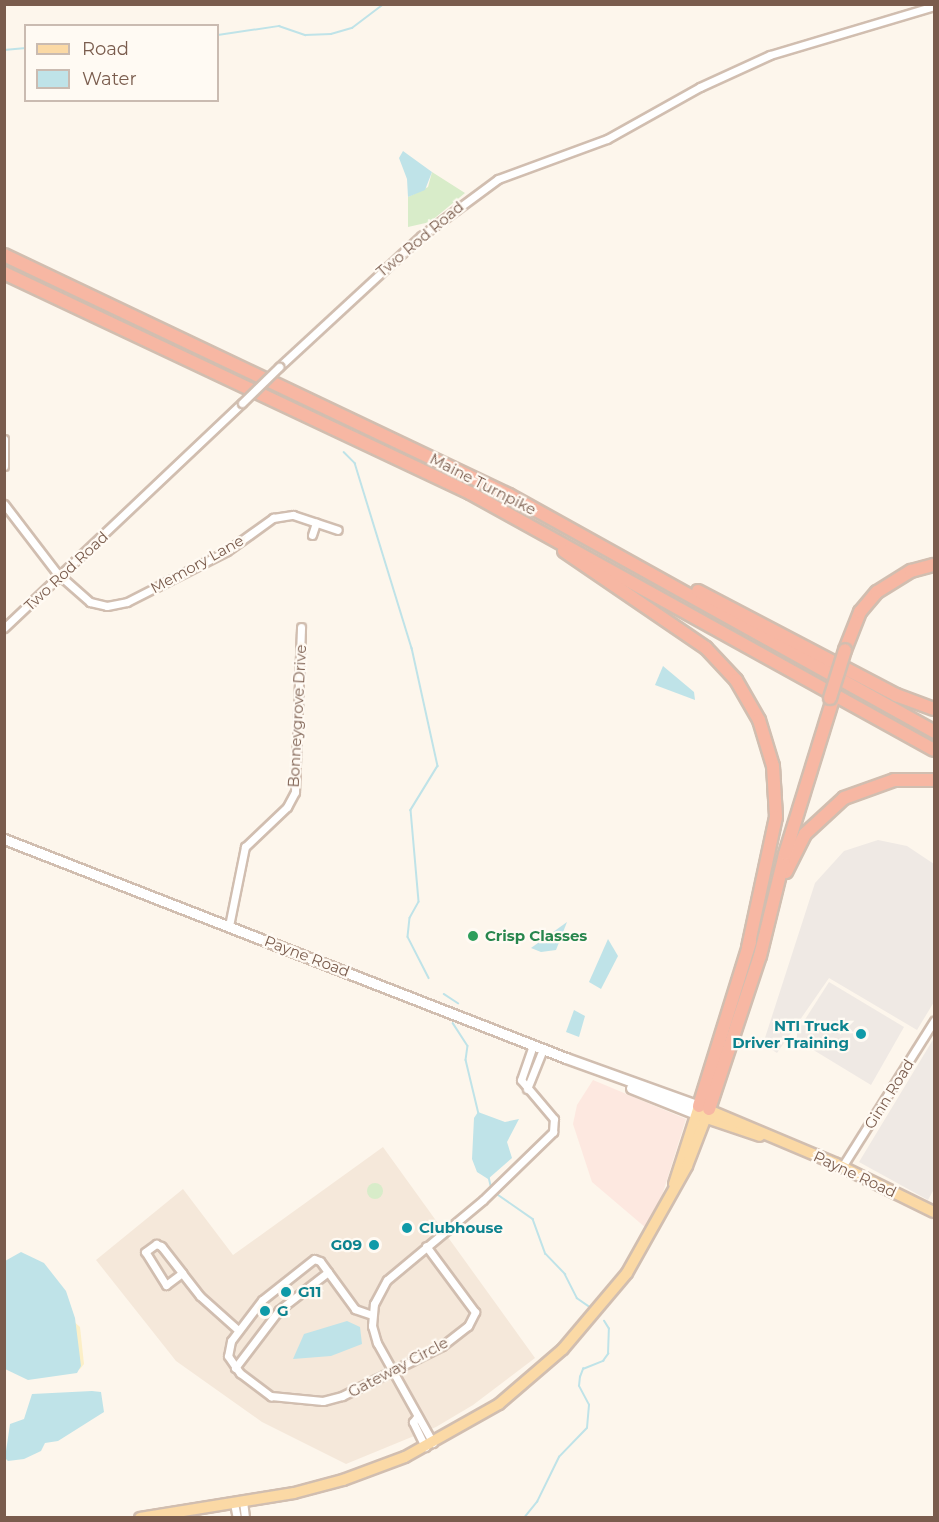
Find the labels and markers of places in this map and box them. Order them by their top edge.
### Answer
place label: Crisp Classes [485,927,587,945]
marker: Crisp Classes [466,929,480,943]
place label: NTI Truck Driver Training [732,1016,849,1051]
marker: NTI Truck Driver Training [854,1027,868,1041]
place label: Clubhouse [419,1219,503,1237]
marker: Clubhouse [400,1221,414,1235]
place label: G09 [331,1236,362,1254]
marker: G09 [367,1238,381,1252]
place label: G11 [298,1283,321,1301]
marker: G11 [279,1285,293,1299]
place label: G [277,1302,289,1320]
marker: G [258,1304,272,1318]

